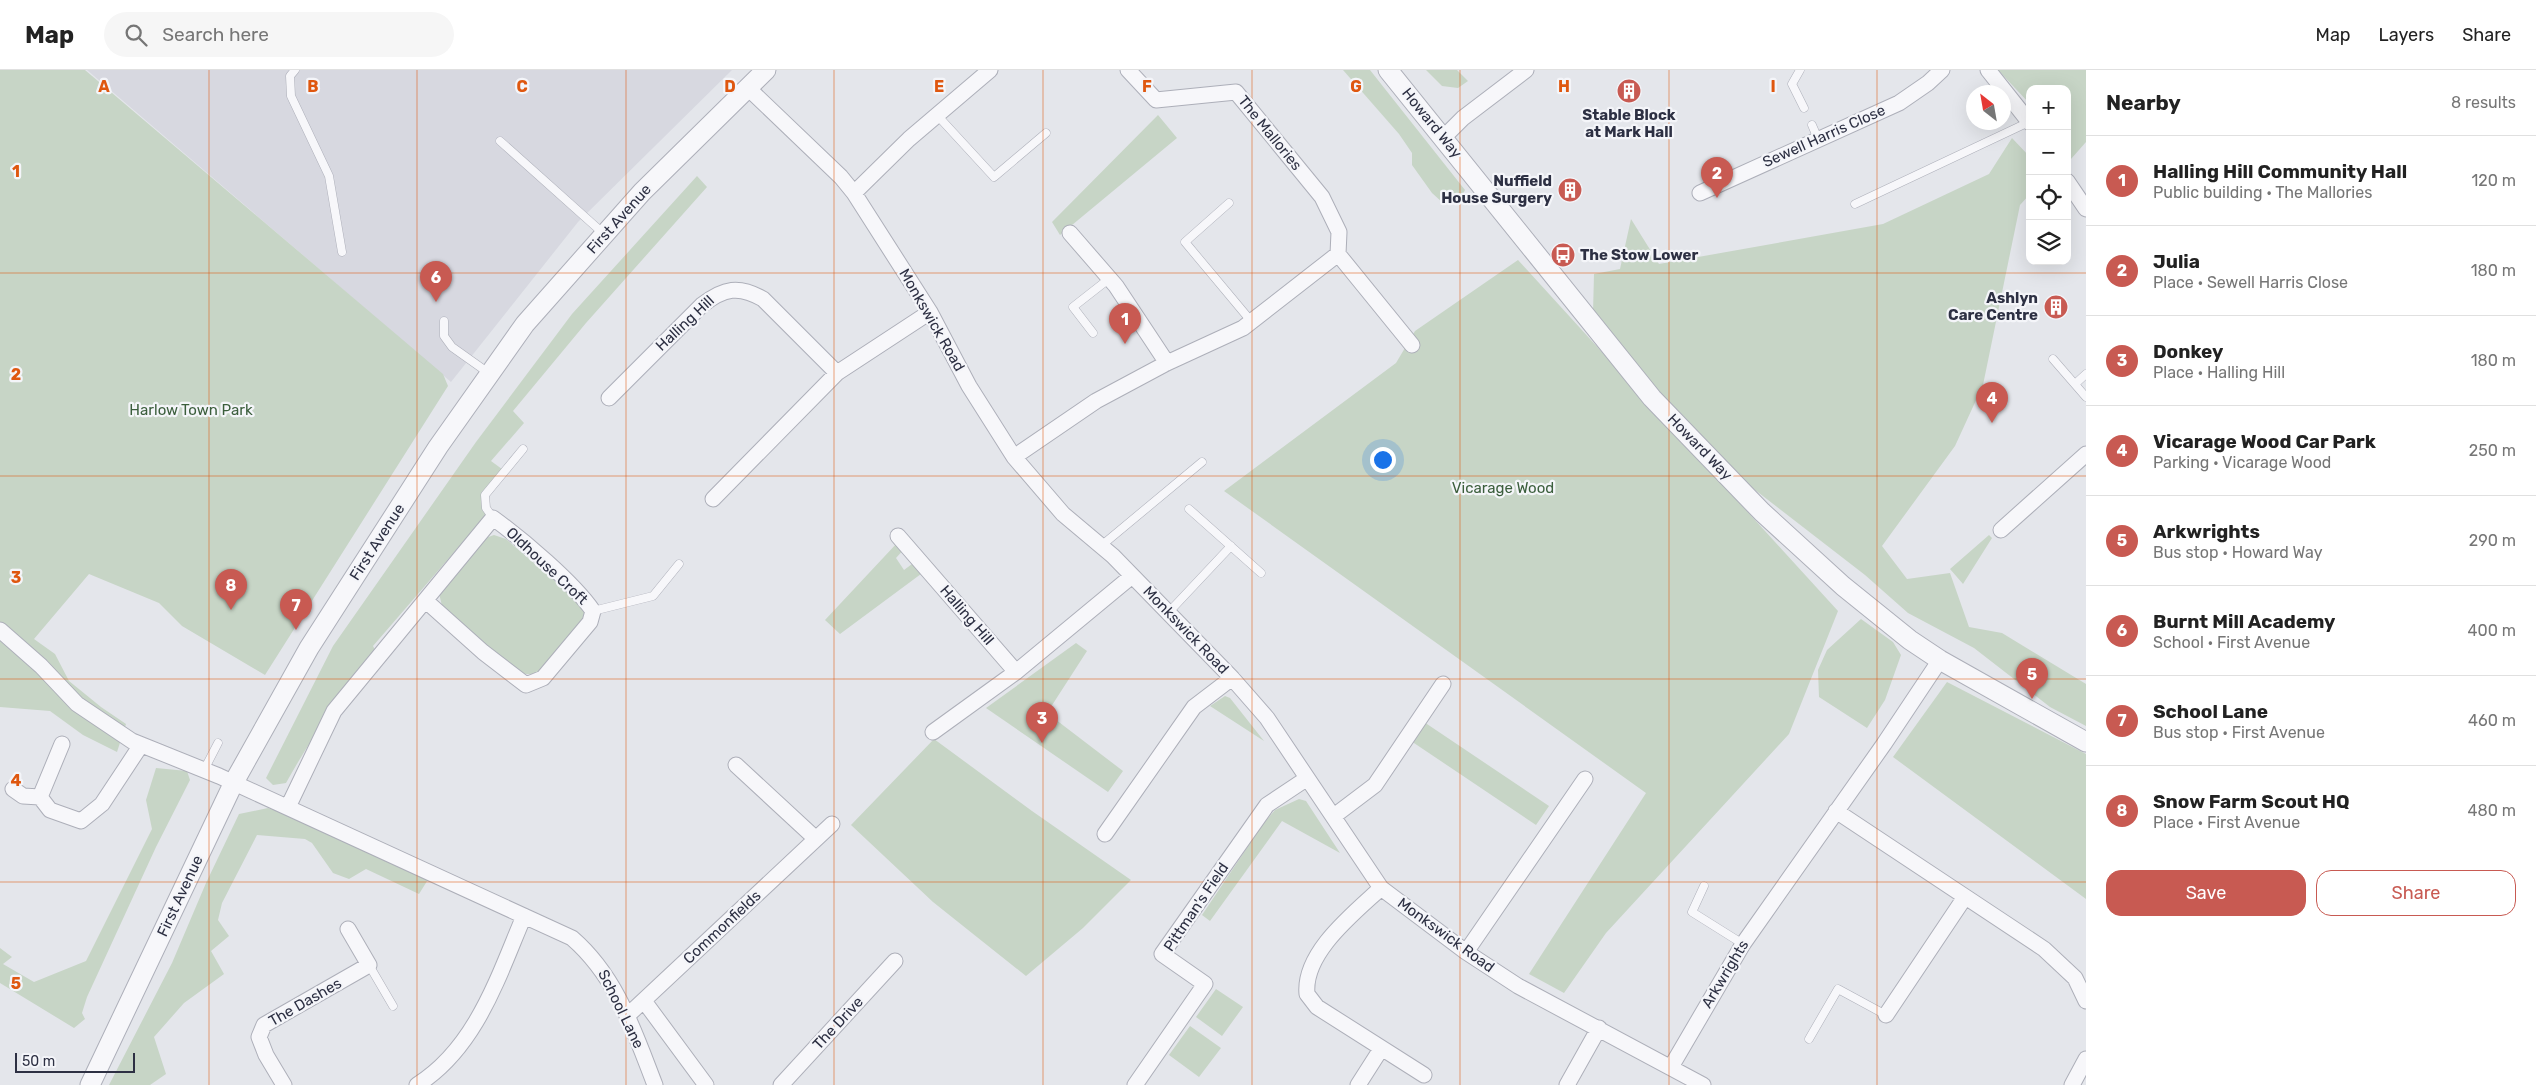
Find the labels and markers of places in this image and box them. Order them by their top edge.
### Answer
building icon: Stable Block at Mark Hall [1616,78,1642,104]
place label: Stable Block at Mark Hall [1582,106,1676,141]
pin: 2 [1701,157,1733,198]
place label: Nuffield House Surgery [1441,172,1552,207]
building icon: Nuffield House Surgery [1557,177,1583,203]
bus stop icon: The Stow Lower [1550,242,1576,268]
place label: The Stow Lower [1580,246,1698,264]
pin: 6 [420,261,452,302]
place label: Ashlyn Care Centre [1948,289,2038,324]
building icon: Ashlyn Care Centre [2043,294,2069,320]
pin: 1 [1109,303,1141,344]
pin: 4 [1976,382,2008,423]
pin: 8 [215,569,247,610]
pin: 7 [280,589,312,630]
pin: 5 [2016,658,2048,699]
pin: 3 [1026,702,1058,743]

